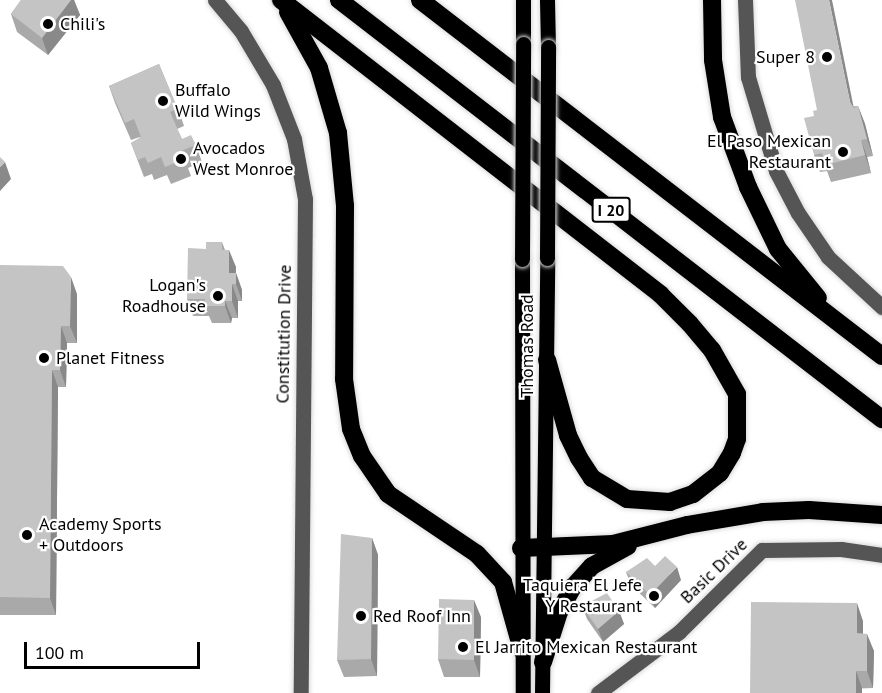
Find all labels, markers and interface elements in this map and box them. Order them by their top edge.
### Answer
place label: Chili's [60,13,105,35]
marker: Chili's [41,17,55,31]
place label: Super 8 [756,46,815,68]
marker: Super 8 [820,50,834,64]
place label: Buffalo Wild Wings [175,80,261,122]
marker: Buffalo Wild Wings [156,94,170,108]
place label: El Paso Mexican Restaurant [707,131,831,174]
place label: Avocados West Monroe [193,138,293,180]
marker: El Paso Mexican Restaurant [836,145,850,159]
marker: Avocados West Monroe [174,152,188,166]
road number: I 20 [592,197,630,223]
street label: Constitution Drive [272,264,296,404]
place label: Logan's Roadhouse [122,275,206,318]
marker: Logan's Roadhouse [211,289,225,303]
street label: Thomas Road [516,294,538,398]
place label: Planet Fitness [56,347,165,369]
marker: Planet Fitness [37,351,51,365]
place label: Academy Sports + Outdoors [39,514,162,556]
marker: Academy Sports + Outdoors [20,528,34,542]
street label: Basic Drive [676,534,752,608]
place label: Taquiera El Jefe Y Restaurant [523,575,642,618]
marker: Taquiera El Jefe Y Restaurant [647,589,661,603]
place label: Red Roof Inn [373,605,471,627]
marker: Red Roof Inn [354,609,368,623]
scale bar [27,630,202,668]
place label: El Jarrito Mexican Restaurant [475,636,697,658]
marker: El Jarrito Mexican Restaurant [456,640,470,654]
text: 100 m [35,641,84,664]

